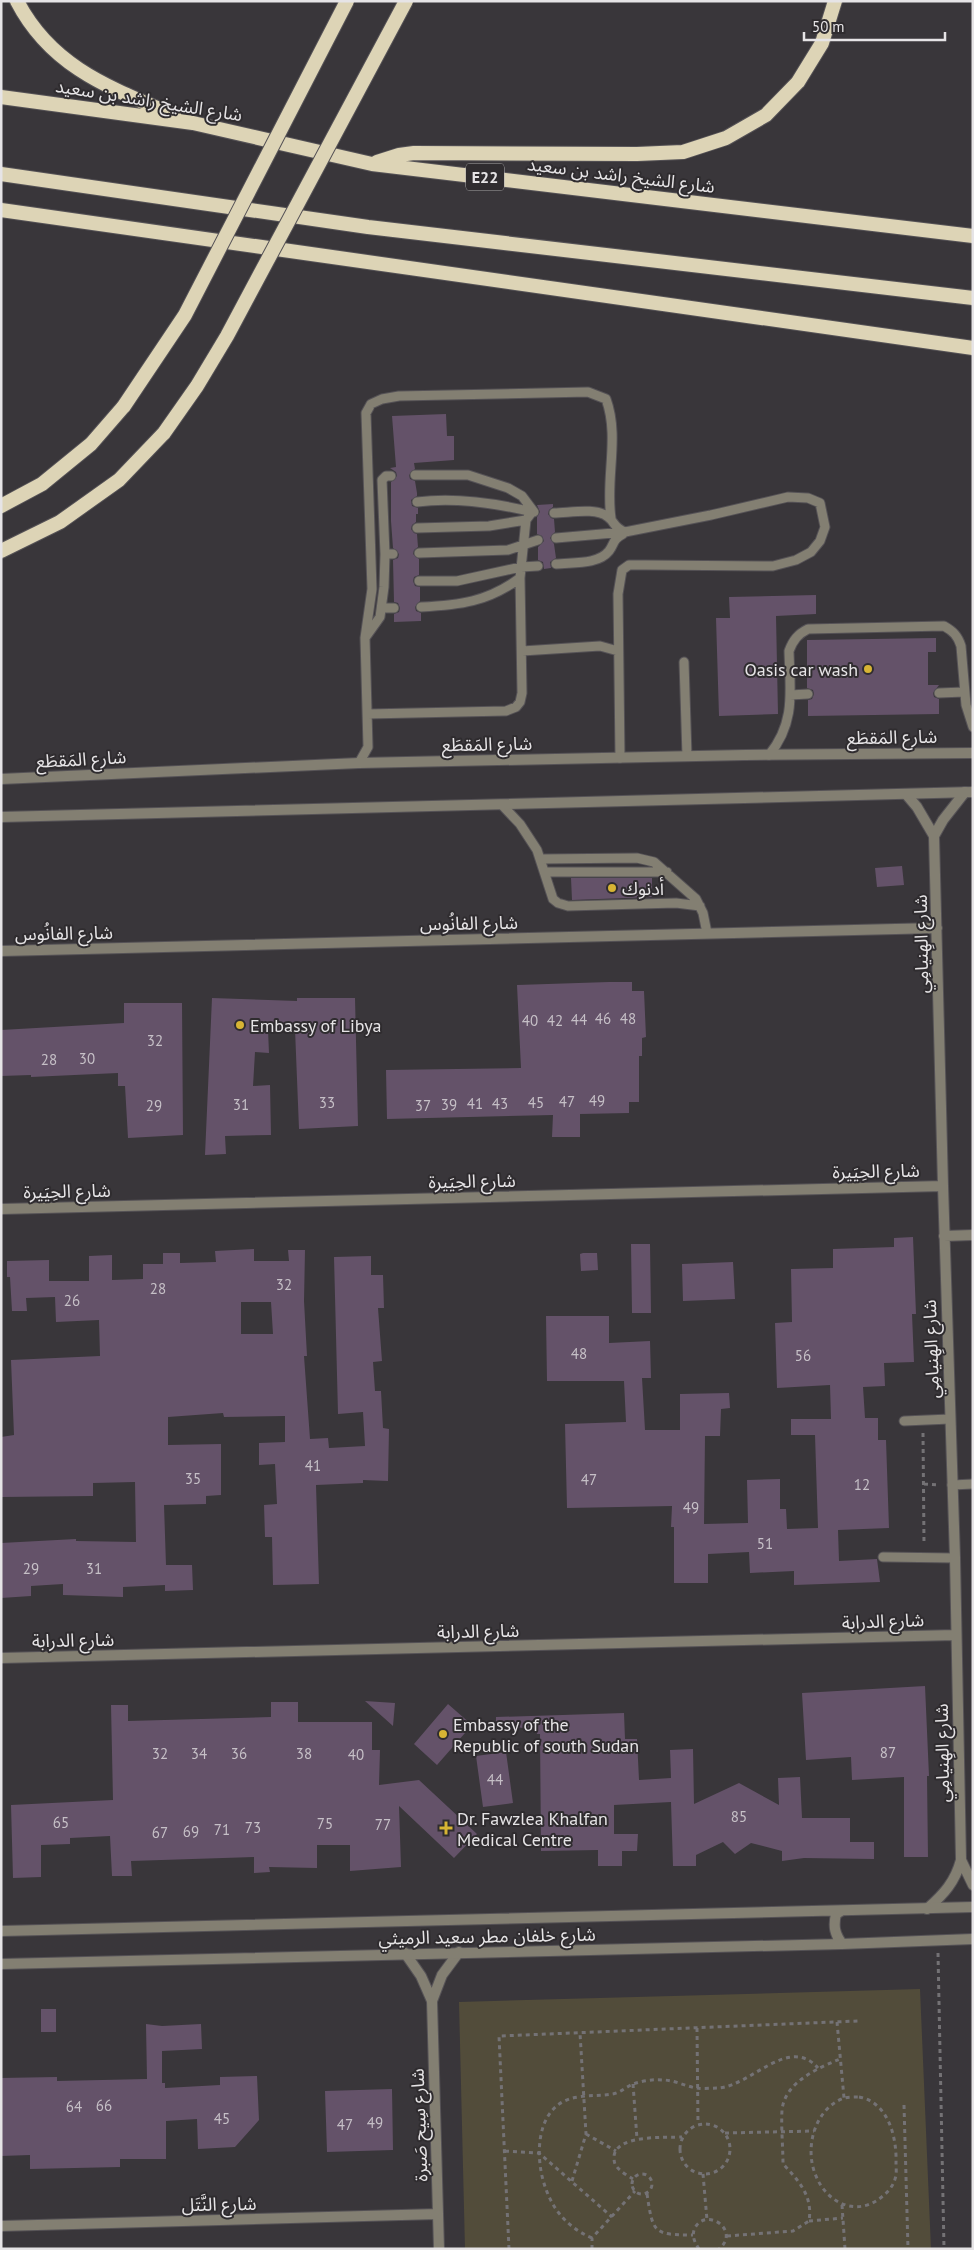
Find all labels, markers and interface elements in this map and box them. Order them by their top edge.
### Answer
scale bar [804,10,945,42]
text: 50 m [812,17,845,36]
street label: شارع الشيخ راشد بن سعيد [53,74,244,129]
street label: شارع الشيخ راشد بن سعيد [526,152,716,201]
road number: E22 [466,163,504,190]
place label: Oasis car wash [744,658,858,681]
marker: Oasis car wash [862,663,874,675]
street label: شارع المَقطَع [847,725,938,752]
street label: شارع المَقطَع [442,732,533,759]
street label: شارع المَقطَع [35,745,127,776]
place label: أدنوك [622,877,664,900]
marker: أدنوك [606,882,618,894]
street label: شارع الهِنيامِي [909,894,936,994]
street label: شارع الفانُوس [420,911,518,938]
street label: شارع الفانُوس [15,921,113,948]
house number: 46 [595,1009,611,1028]
house number: 48 [620,1009,636,1028]
house number: 44 [571,1010,587,1029]
house number: 40 [522,1011,538,1030]
house number: 42 [547,1011,563,1030]
place label: Embassy of Libya [250,1014,382,1037]
marker: Embassy of Libya [234,1019,246,1031]
house number: 32 [147,1031,163,1050]
house number: 30 [79,1049,95,1068]
house number: 28 [41,1050,57,1069]
house number: 49 [589,1091,605,1110]
house number: 47 [559,1092,575,1111]
house number: 33 [319,1093,335,1112]
house number: 45 [528,1093,544,1112]
house number: 41 [467,1094,483,1113]
house number: 43 [492,1094,508,1113]
house number: 31 [233,1095,249,1114]
house number: 39 [441,1095,457,1114]
house number: 29 [146,1096,162,1115]
house number: 37 [415,1096,431,1115]
street label: شارع الحِيَيرة [832,1159,920,1186]
street label: شارع الحِيَيرة [428,1169,516,1196]
street label: شارع الحِيَيرة [23,1179,111,1206]
house number: 32 [276,1275,292,1294]
house number: 28 [150,1279,166,1298]
house number: 26 [64,1291,80,1310]
street label: شارع الهِنيامِي [918,1299,947,1399]
house number: 48 [571,1344,587,1363]
house number: 56 [795,1346,811,1365]
house number: 41 [305,1456,321,1475]
house number: 35 [185,1469,201,1488]
house number: 47 [581,1470,597,1489]
house number: 12 [854,1475,870,1494]
house number: 49 [683,1498,699,1517]
house number: 51 [757,1534,773,1553]
house number: 29 [23,1559,39,1578]
house number: 31 [86,1559,102,1578]
street label: شارع الدرابة [841,1608,925,1637]
street label: شارع الدرابة [437,1619,519,1646]
street label: شارع الدرابة [32,1628,114,1655]
street label: شارع الهِنيامِي [930,1703,957,1803]
place label: Embassy of the Republic of south Sudan [453,1713,639,1757]
marker: Embassy of the Republic of south Sudan [437,1728,449,1740]
house number: 87 [880,1743,896,1762]
house number: 32 [152,1744,168,1763]
house number: 34 [191,1744,207,1763]
house number: 36 [231,1744,247,1763]
house number: 38 [296,1744,312,1763]
house number: 40 [348,1745,364,1764]
house number: 44 [487,1770,503,1789]
place label: Dr. Fawzlea Khalfan Medical Centre [457,1807,608,1851]
house number: 85 [731,1807,747,1826]
house number: 65 [53,1813,69,1832]
house number: 75 [317,1814,333,1833]
house number: 77 [375,1815,391,1834]
house number: 73 [245,1818,261,1837]
house number: 71 [214,1820,230,1839]
marker: Dr. Fawzlea Khalfan Medical Centre [439,1821,453,1835]
house number: 69 [183,1822,199,1841]
house number: 67 [152,1823,168,1842]
street label: شارع خلفان مطر سعيد الرميثي [378,1923,596,1952]
street label: شارع سِيح صَبرة [406,2068,435,2182]
house number: 66 [96,2096,112,2115]
house number: 64 [66,2097,82,2116]
house number: 45 [214,2109,230,2128]
house number: 49 [367,2113,383,2132]
house number: 47 [337,2115,353,2134]
street label: شارع النَّتَل [181,2192,257,2219]

